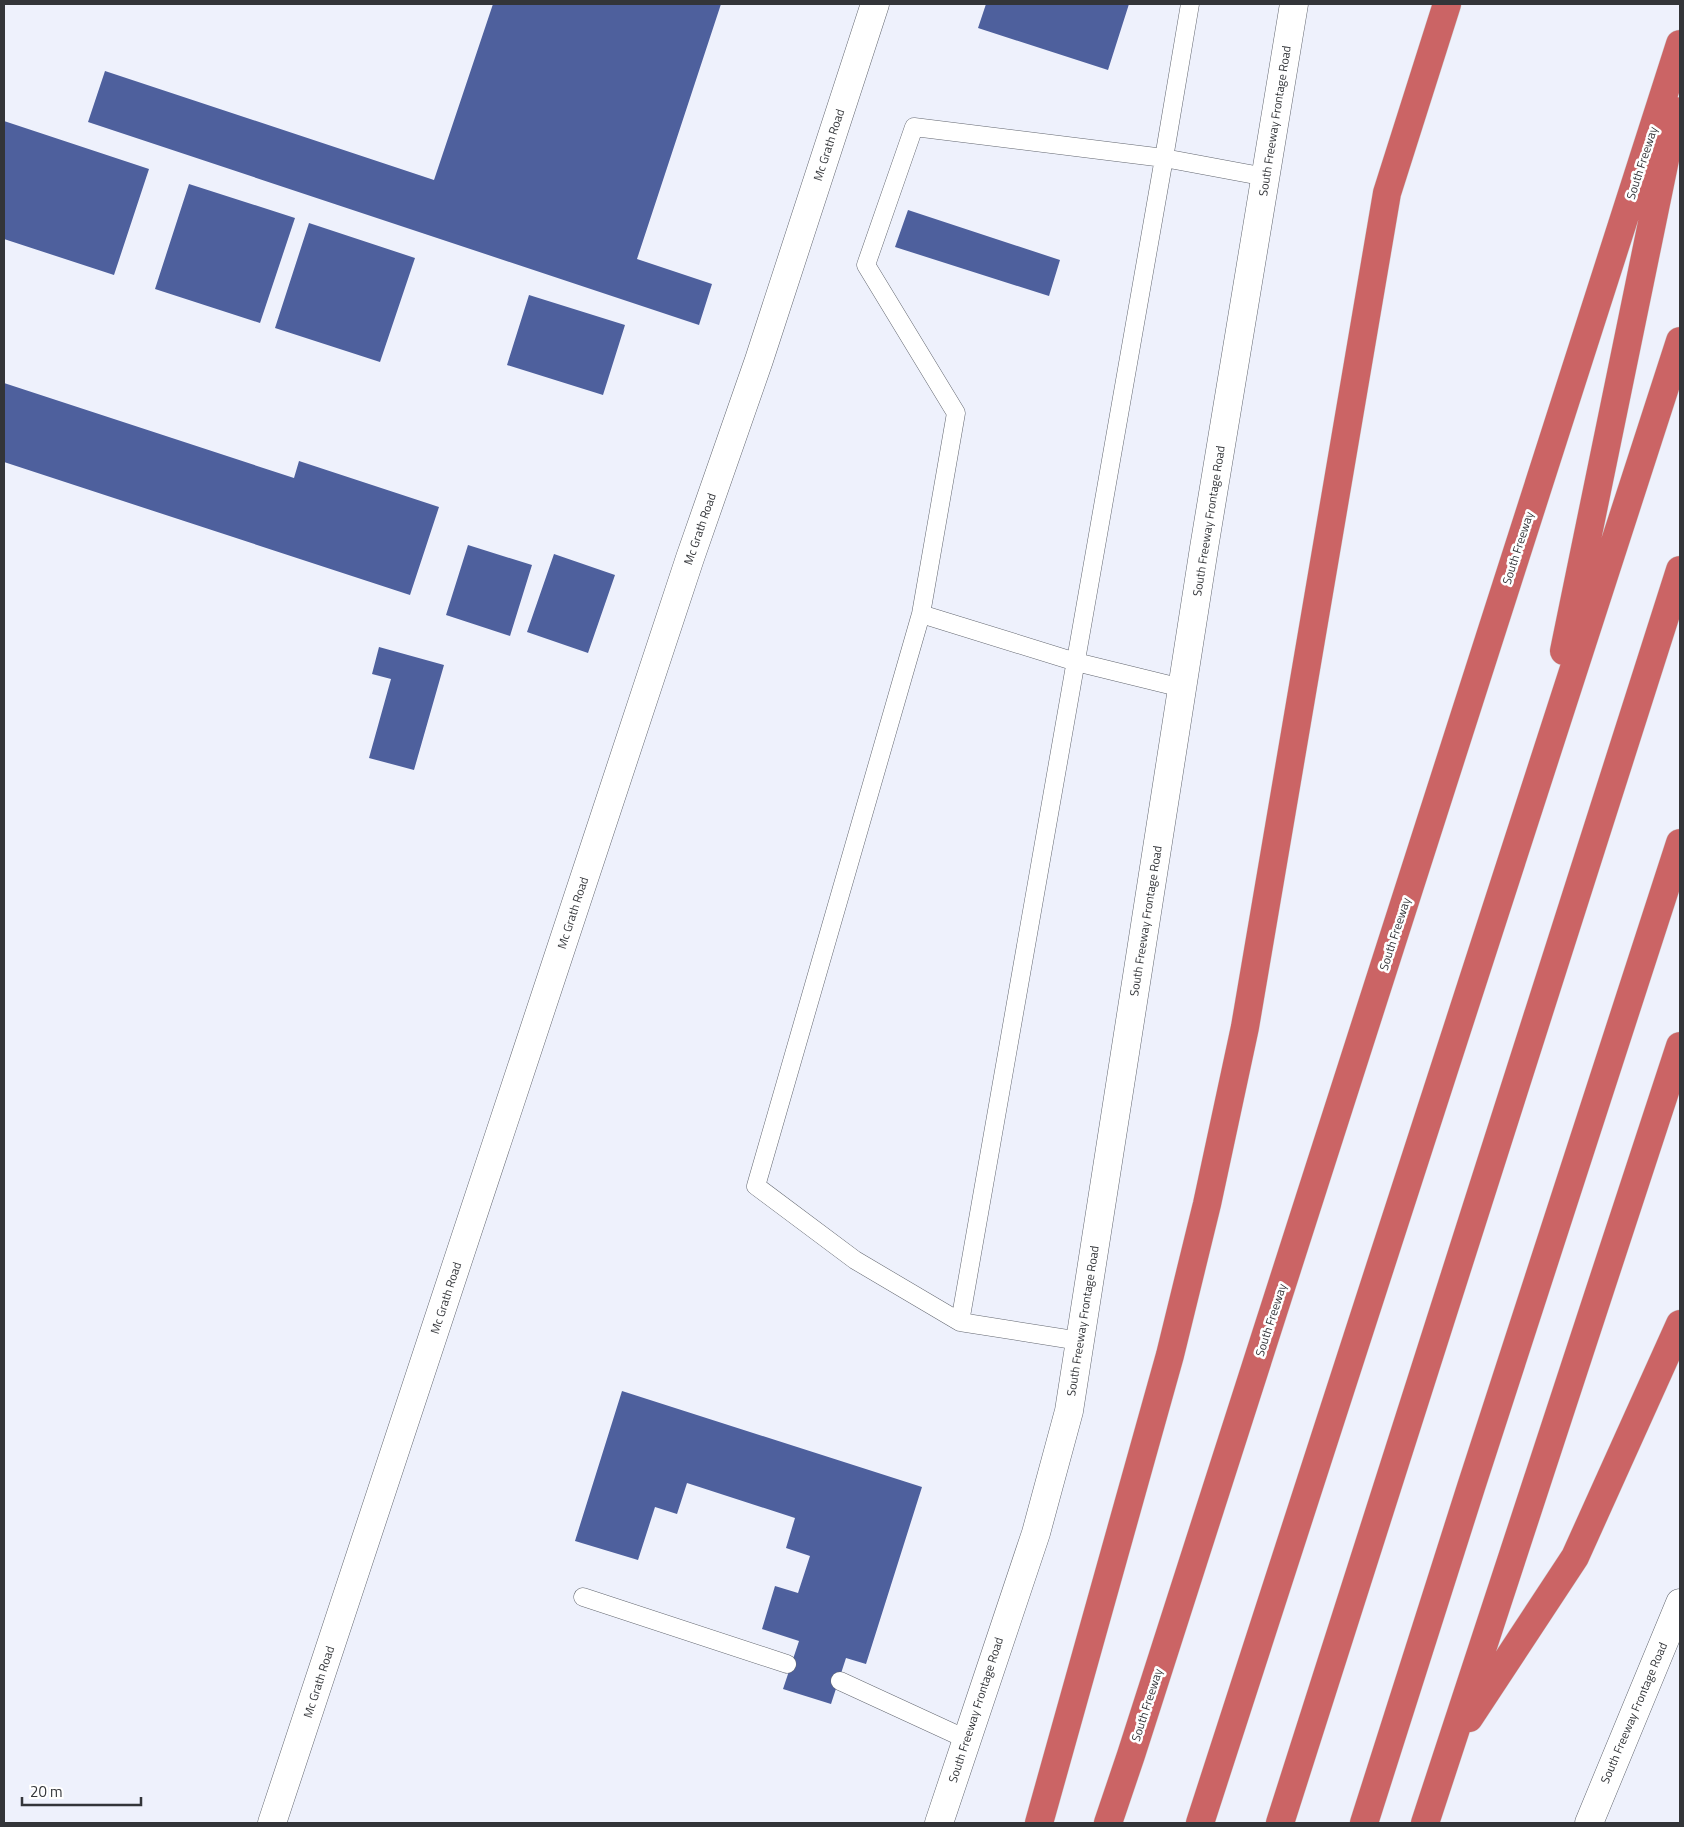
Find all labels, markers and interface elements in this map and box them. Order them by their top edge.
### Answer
street label: South Freeway Frontage Road [1253,44,1296,197]
street label: Mc Grath Road [808,106,849,183]
street label: South Freeway [1621,124,1662,202]
street label: South Freeway Frontage Road [1187,444,1230,597]
street label: Mc Grath Road [678,490,721,567]
street label: South Freeway [1497,509,1538,587]
street label: South Freeway Frontage Road [1124,844,1167,997]
street label: Mc Grath Road [552,874,593,951]
street label: South Freeway [1374,895,1415,973]
street label: South Freeway Frontage Road [1061,1244,1104,1397]
street label: Mc Grath Road [425,1259,466,1336]
street label: South Freeway [1250,1281,1291,1359]
street label: South Freeway Frontage Road [943,1635,1008,1785]
street label: South Freeway Frontage Road [1595,1639,1672,1786]
street label: Mc Grath Road [298,1643,339,1720]
street label: South Freeway [1126,1666,1167,1744]
scale bar [22,1774,141,1806]
text: 20 m [30,1780,63,1803]

